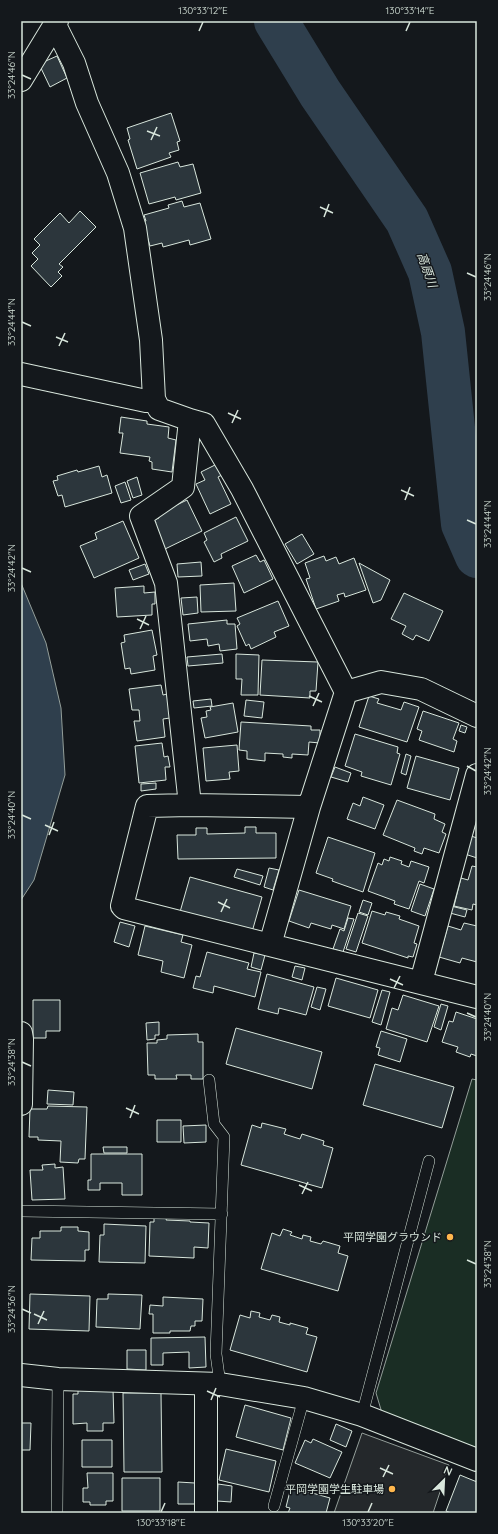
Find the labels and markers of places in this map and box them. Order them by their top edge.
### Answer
place label: 平岡学園グラウンド [343,1230,442,1244]
marker: 平岡学園グラウンド [445,1232,455,1242]
place label: 平岡学園学生駐車場 [285,1482,384,1496]
marker: 平岡学園学生駐車場 [387,1484,397,1494]

